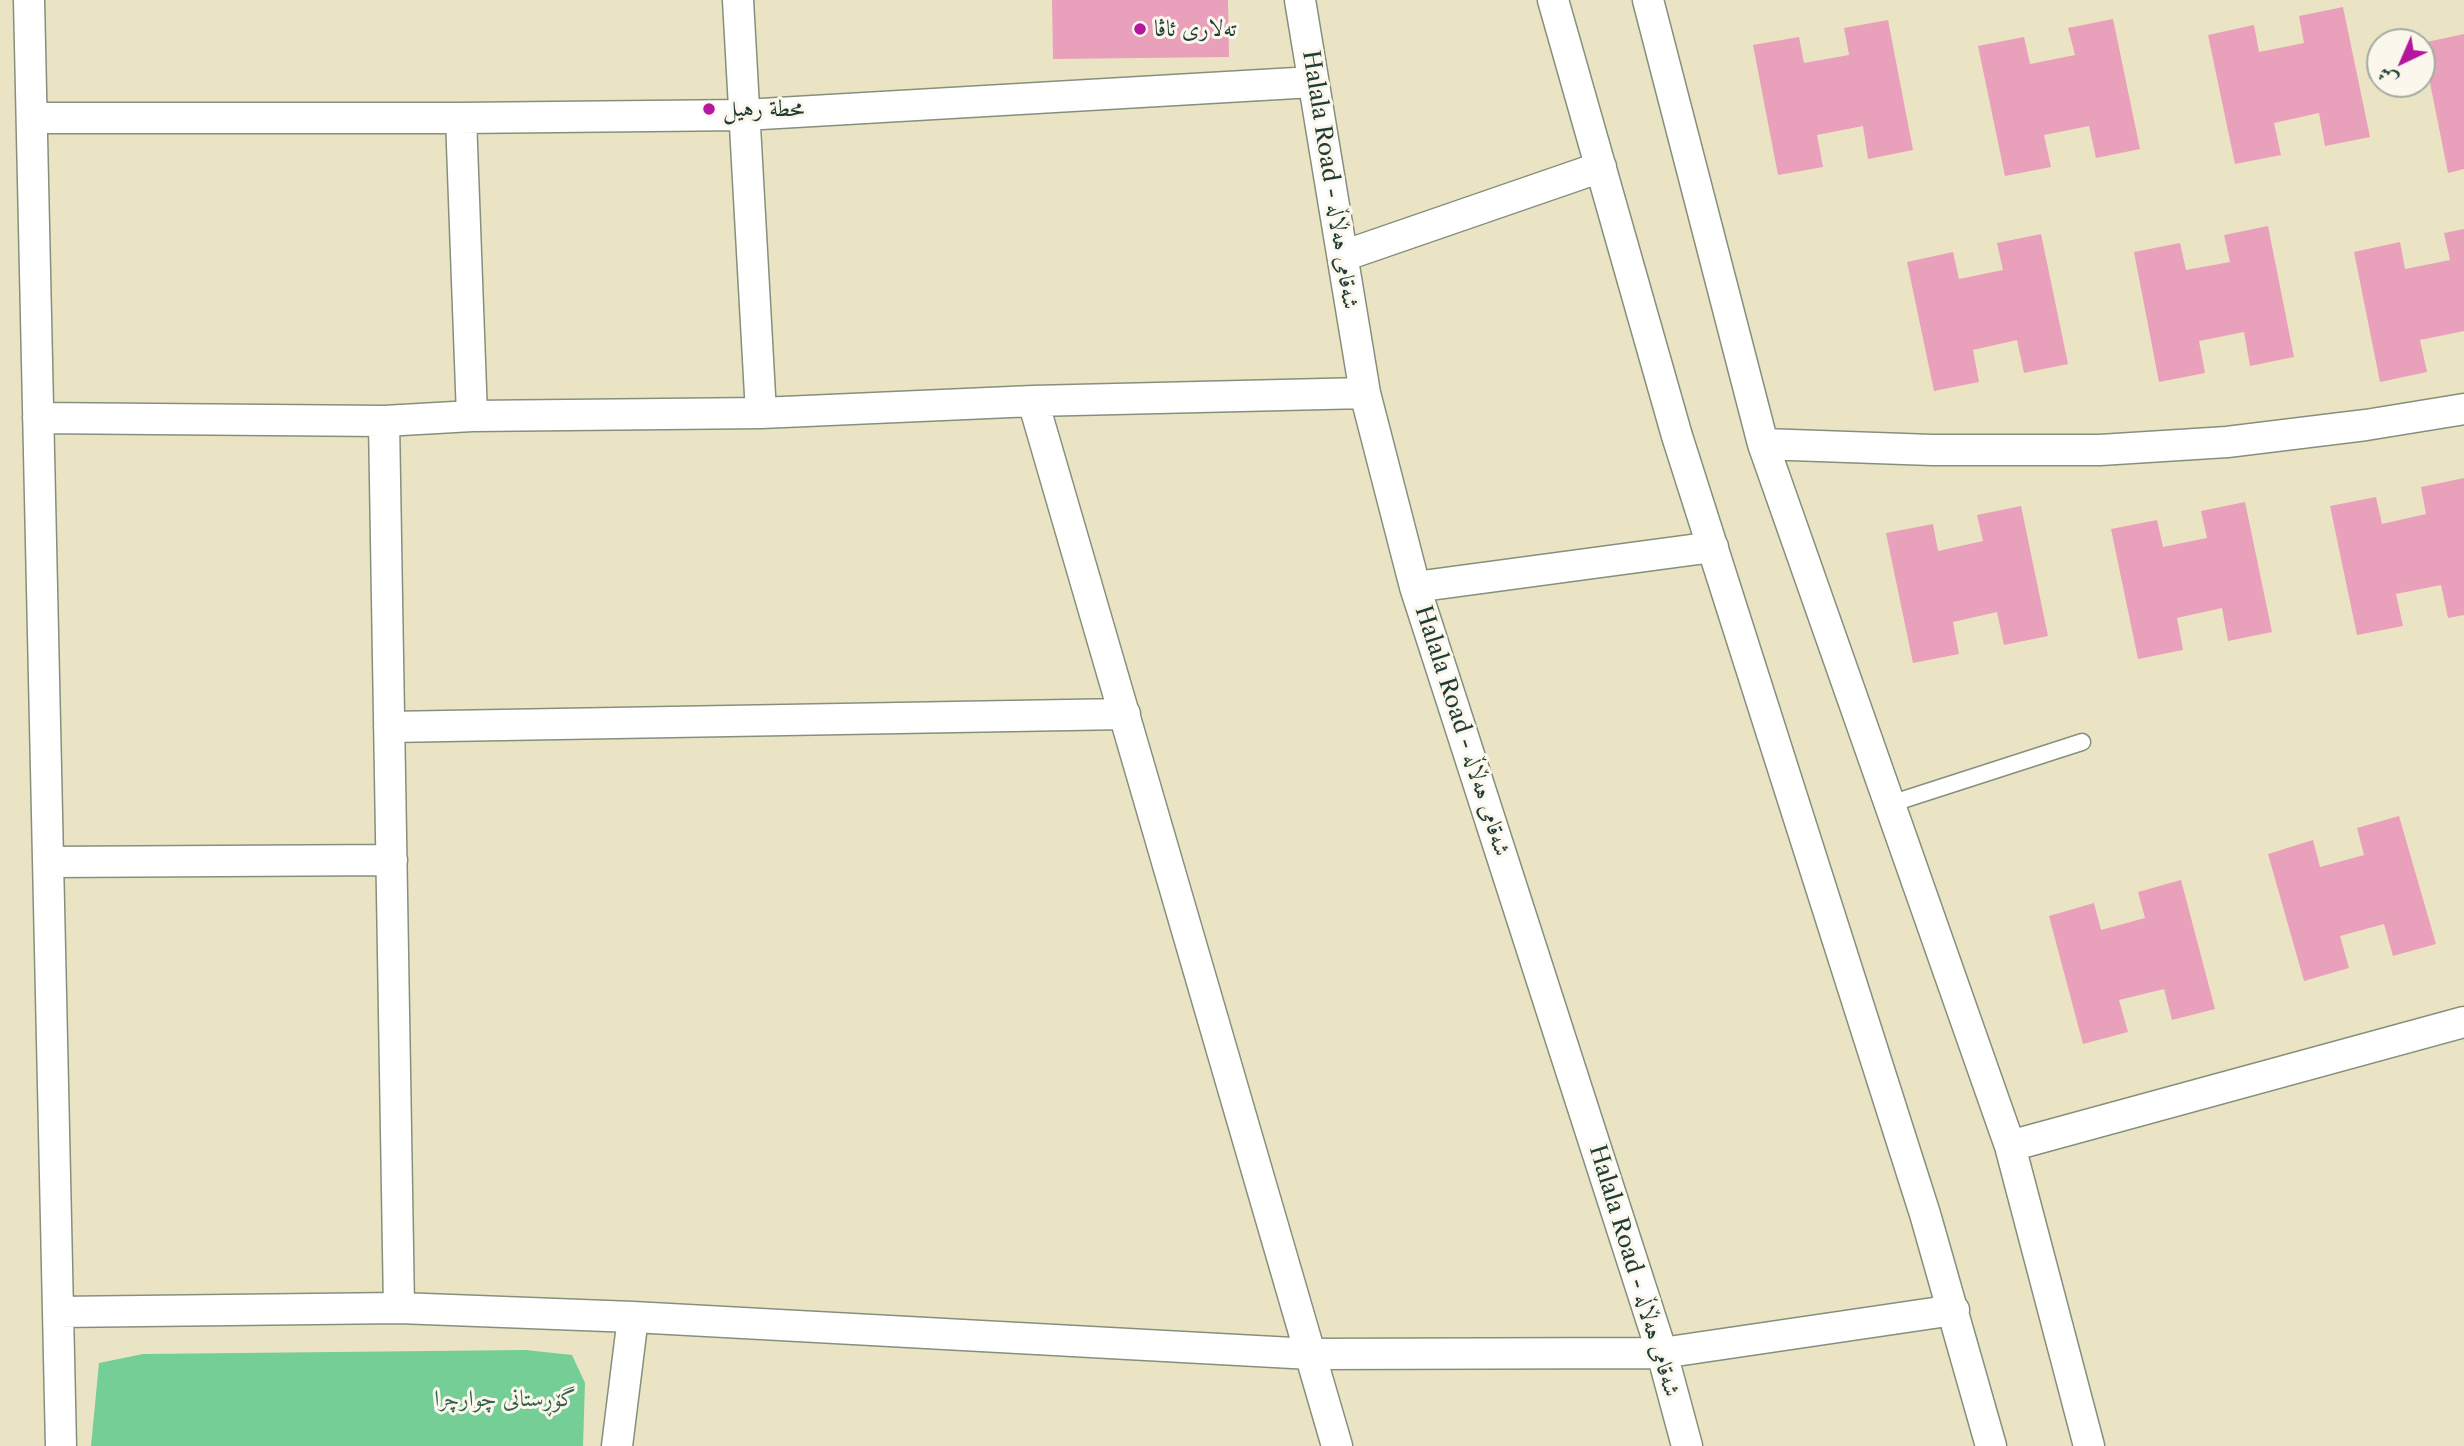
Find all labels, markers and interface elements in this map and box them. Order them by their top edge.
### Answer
place label: تەلاری ئاڤا [1154,15,1236,43]
marker: تەلاری ئاڤا [1132,21,1148,37]
north arrow [2366,28,2436,98]
street label: Halala Road - شەقامی هەڵاڵە [1296,49,1364,311]
text: ش [2373,62,2402,92]
place label: محطة رهيل [723,95,804,123]
marker: محطة رهيل [701,101,717,117]
street label: Halala Road - شەقامی هەڵاڵە [1408,602,1516,860]
street label: Halala Road - شەقامی هەڵاڵە [1583,1142,1685,1400]
park label: گۆڕستانی چوارچرا [434,1385,576,1413]

